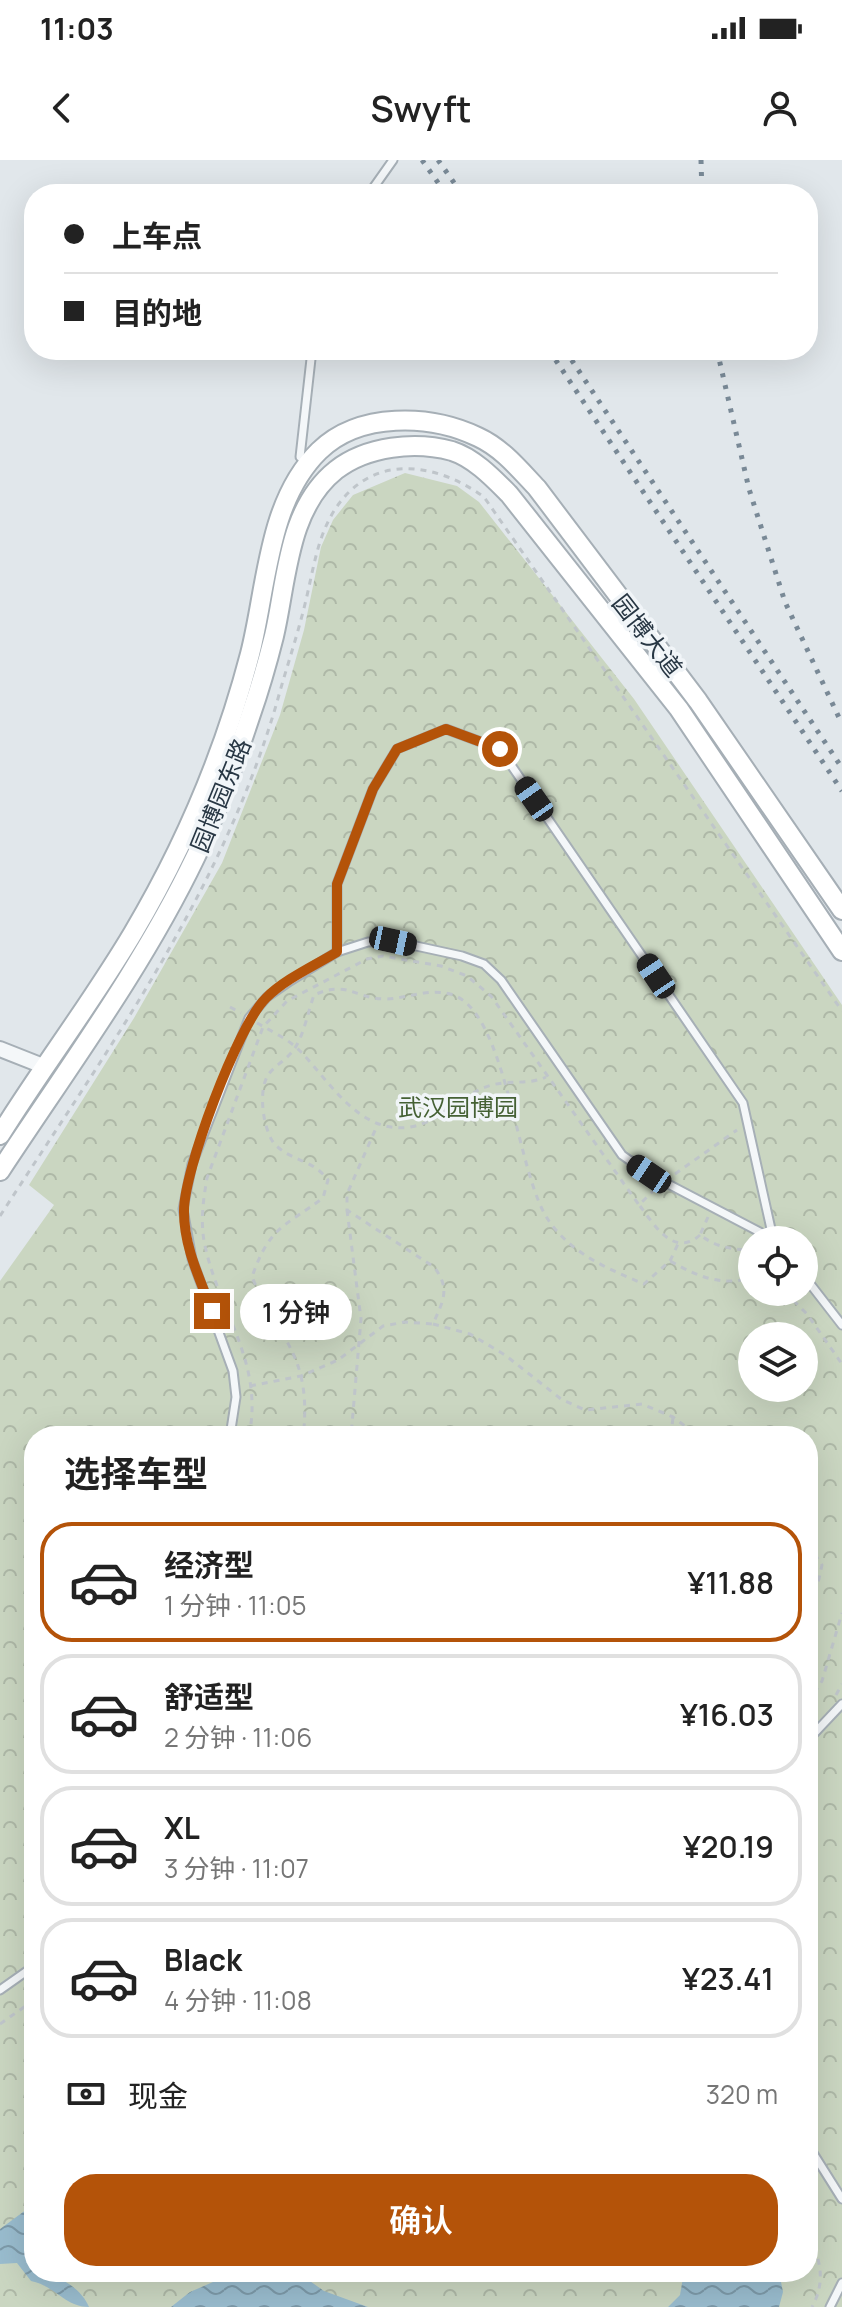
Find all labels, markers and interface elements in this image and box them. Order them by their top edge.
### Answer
text: 11:03 [40,8,114,49]
text: Swyft [370,84,472,133]
icon: back [40,86,84,130]
icon: person [758,86,802,130]
text: 上车点 [112,215,202,256]
text: 目的地 [112,292,202,333]
street label: 园博大道 [605,587,691,683]
route start [482,731,518,767]
street label: 园博园东路 [182,733,258,857]
car [510,772,558,826]
car [367,924,419,958]
car [633,949,679,1003]
park label: 武汉园博园 [398,1090,518,1123]
car [622,1151,676,1197]
map controls [738,1226,818,1402]
button: locate [738,1226,818,1306]
callout: 1 分钟 [240,1283,352,1339]
route end [194,1293,230,1329]
text: 1 分钟 [262,1294,330,1330]
button: layers [738,1322,818,1402]
text: 选择车型 [64,1449,208,1498]
text: 经济型 [164,1544,254,1585]
icon: car [68,1546,140,1618]
text: ¥11.88 [687,1562,774,1603]
text: 1 分钟 · 11:05 [164,1587,307,1623]
text: 舒适型 [164,1676,254,1717]
icon: car [68,1678,140,1750]
text: ¥16.03 [680,1694,774,1735]
text: 2 分钟 · 11:06 [164,1719,312,1755]
text: XL [164,1807,200,1848]
icon: car [68,1810,140,1882]
text: ¥20.19 [683,1826,774,1867]
text: 3 分钟 · 11:07 [164,1850,309,1886]
text: Black [164,1939,242,1980]
icon: car [68,1942,140,2014]
text: ¥23.41 [682,1958,774,1999]
text: 4 分钟 · 11:08 [164,1982,312,2018]
icon: cash [64,2072,108,2116]
text: 现金 [128,2075,188,2116]
text: 320 m [706,2076,778,2112]
button: 确认 [64,2174,778,2266]

